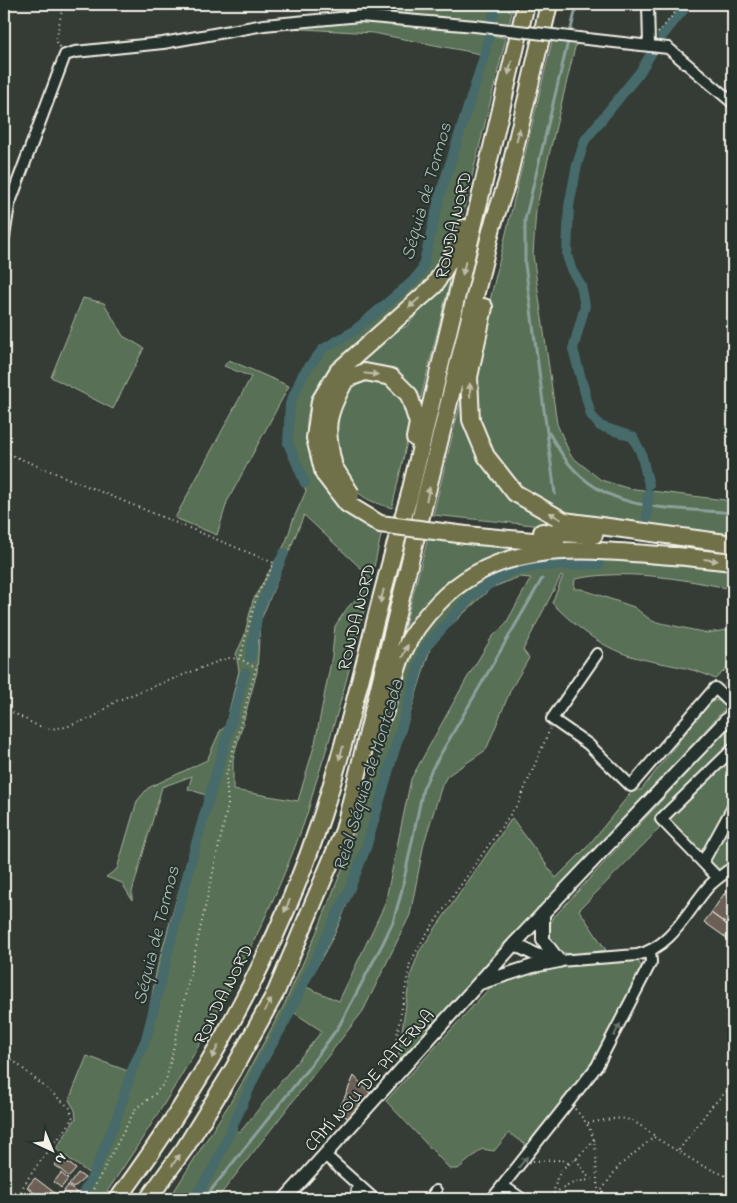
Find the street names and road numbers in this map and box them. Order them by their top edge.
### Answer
street label: RONDA NORD [430,169,480,281]
street label: RONDA NORD [332,561,384,674]
street label: RONDA NORD [188,940,261,1049]
street label: CAMÍ NOU DE PATERNA [299,1004,442,1158]

